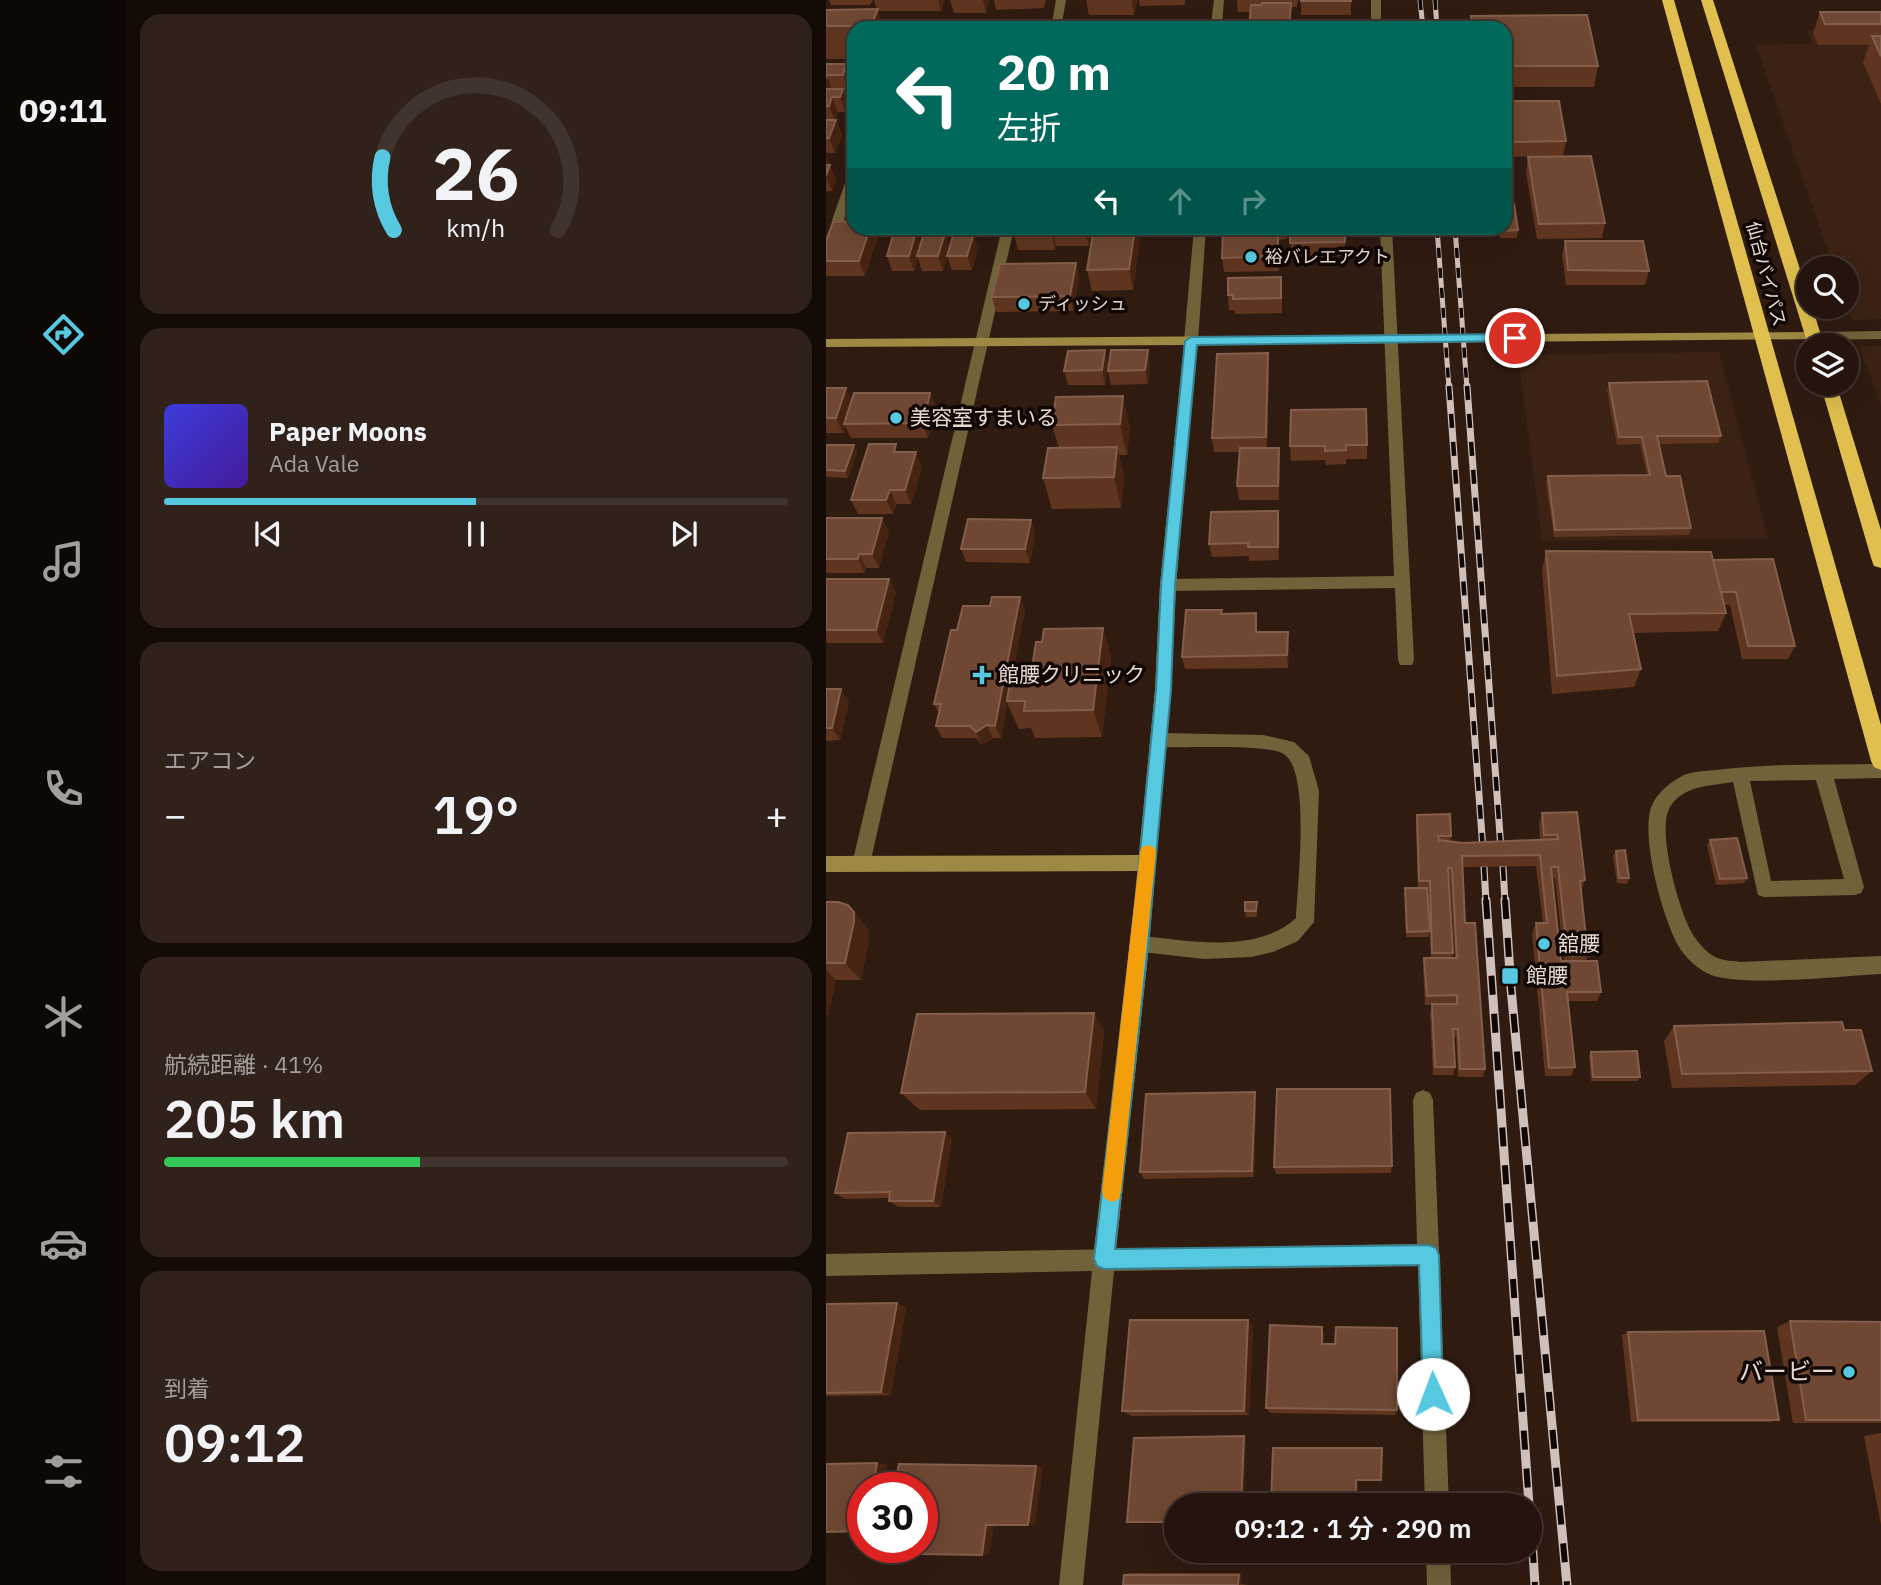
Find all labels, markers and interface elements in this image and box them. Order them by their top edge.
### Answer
text: 20 m [997,40,1111,103]
icon: left [882,49,973,140]
text: 09:11 [19,89,107,131]
text: 左折 [997,106,1061,148]
text: 26 [432,125,520,220]
icon: left [1088,182,1126,220]
icon: ahead [1161,182,1199,220]
icon: right [1234,182,1272,220]
text: km/h [447,211,505,244]
street label: 仙台バイパス [1741,219,1792,329]
place label: 裕バレエアクト [1265,245,1390,268]
marker: 裕バレエアクト [1243,249,1259,265]
map controls [1796,256,1859,396]
button: search [1796,256,1859,319]
place label: ディッシュ [1038,292,1127,315]
marker: ディッシュ [1016,296,1032,312]
pin [1485,308,1545,368]
icon: directions [39,310,88,359]
icon: arrive [1496,319,1534,357]
button: layers [1796,333,1859,396]
place label: 美容室すまいる [910,403,1057,431]
marker: 美容室すまいる [888,410,904,426]
text: Paper Moons [269,414,427,448]
text: Ada Vale [269,448,359,478]
icon: previous [249,515,287,553]
icon: pause [457,515,495,553]
icon: next [665,515,703,553]
icon: music [39,537,88,586]
place label: 館腰クリニック [998,660,1145,688]
marker: 館腰クリニック [972,665,992,685]
text: エアコン [164,745,256,775]
icon: phone [39,764,88,813]
text: 19° [433,781,519,848]
text: − [164,790,187,839]
text: + [765,790,788,839]
place label: 舘腰 [1558,929,1600,957]
marker: 舘腰 [1536,936,1552,952]
place label: 館腰 [1526,961,1568,989]
marker: 館腰 [1500,966,1520,986]
icon: climate [39,992,88,1041]
text: 航続距離 · 41% [164,1049,323,1079]
text: 205 km [164,1085,345,1152]
icon: car [39,1219,88,1268]
place label: バービー [1739,1355,1835,1387]
position arrow [1396,1357,1470,1431]
marker: バービー [1841,1364,1857,1380]
text: 到着 [164,1373,210,1403]
text: 09:12 [164,1409,305,1476]
icon: filters [39,1447,88,1496]
speed limit sign: 30 [847,1472,938,1563]
text: 09:12 · 1 分 · 290 m [1234,1511,1472,1545]

